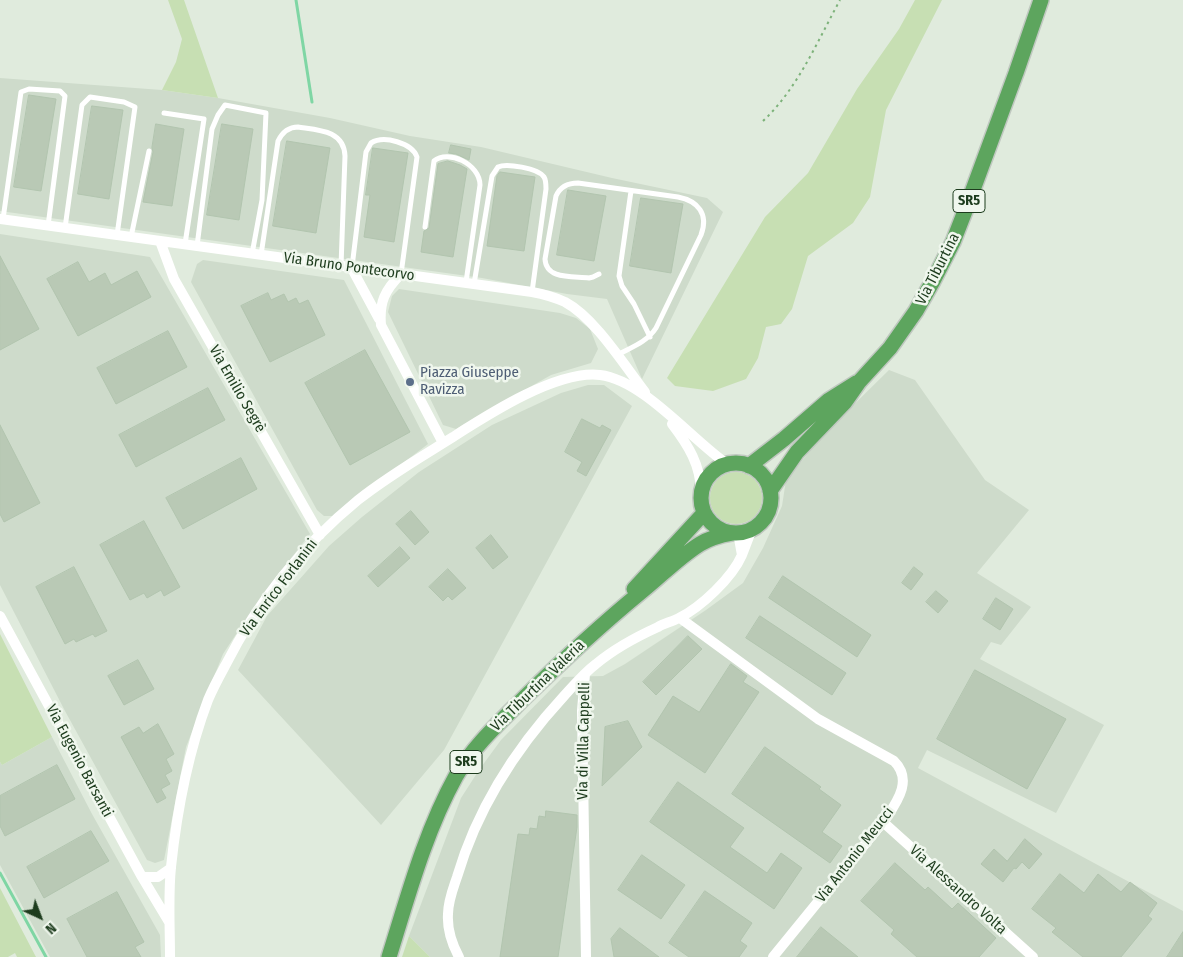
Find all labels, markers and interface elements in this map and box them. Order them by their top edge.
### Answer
road number: SR5 [953,190,985,212]
street label: Via Tiburtina [912,230,964,308]
street label: Via Bruno Pontecorvo [282,249,416,285]
street label: Via Emilio Segrè [205,342,269,436]
place label: Piazza Giuseppe Ravizza [420,364,519,399]
marker: Piazza Giuseppe Ravizza [404,376,416,388]
street label: Via Enrico Forlanini [236,536,322,640]
street label: Via Tiburtina Valeria [487,637,589,735]
street label: Via di Villa Cappelli [574,682,594,800]
street label: Via Eugenio Barsanti [42,702,116,820]
road number: SR5 [450,750,482,774]
street label: Via Antonio Meucci [812,804,898,906]
street label: Via Alessandro Volta [906,842,1010,938]
north arrow [15,892,65,942]
text: N [42,919,59,937]

